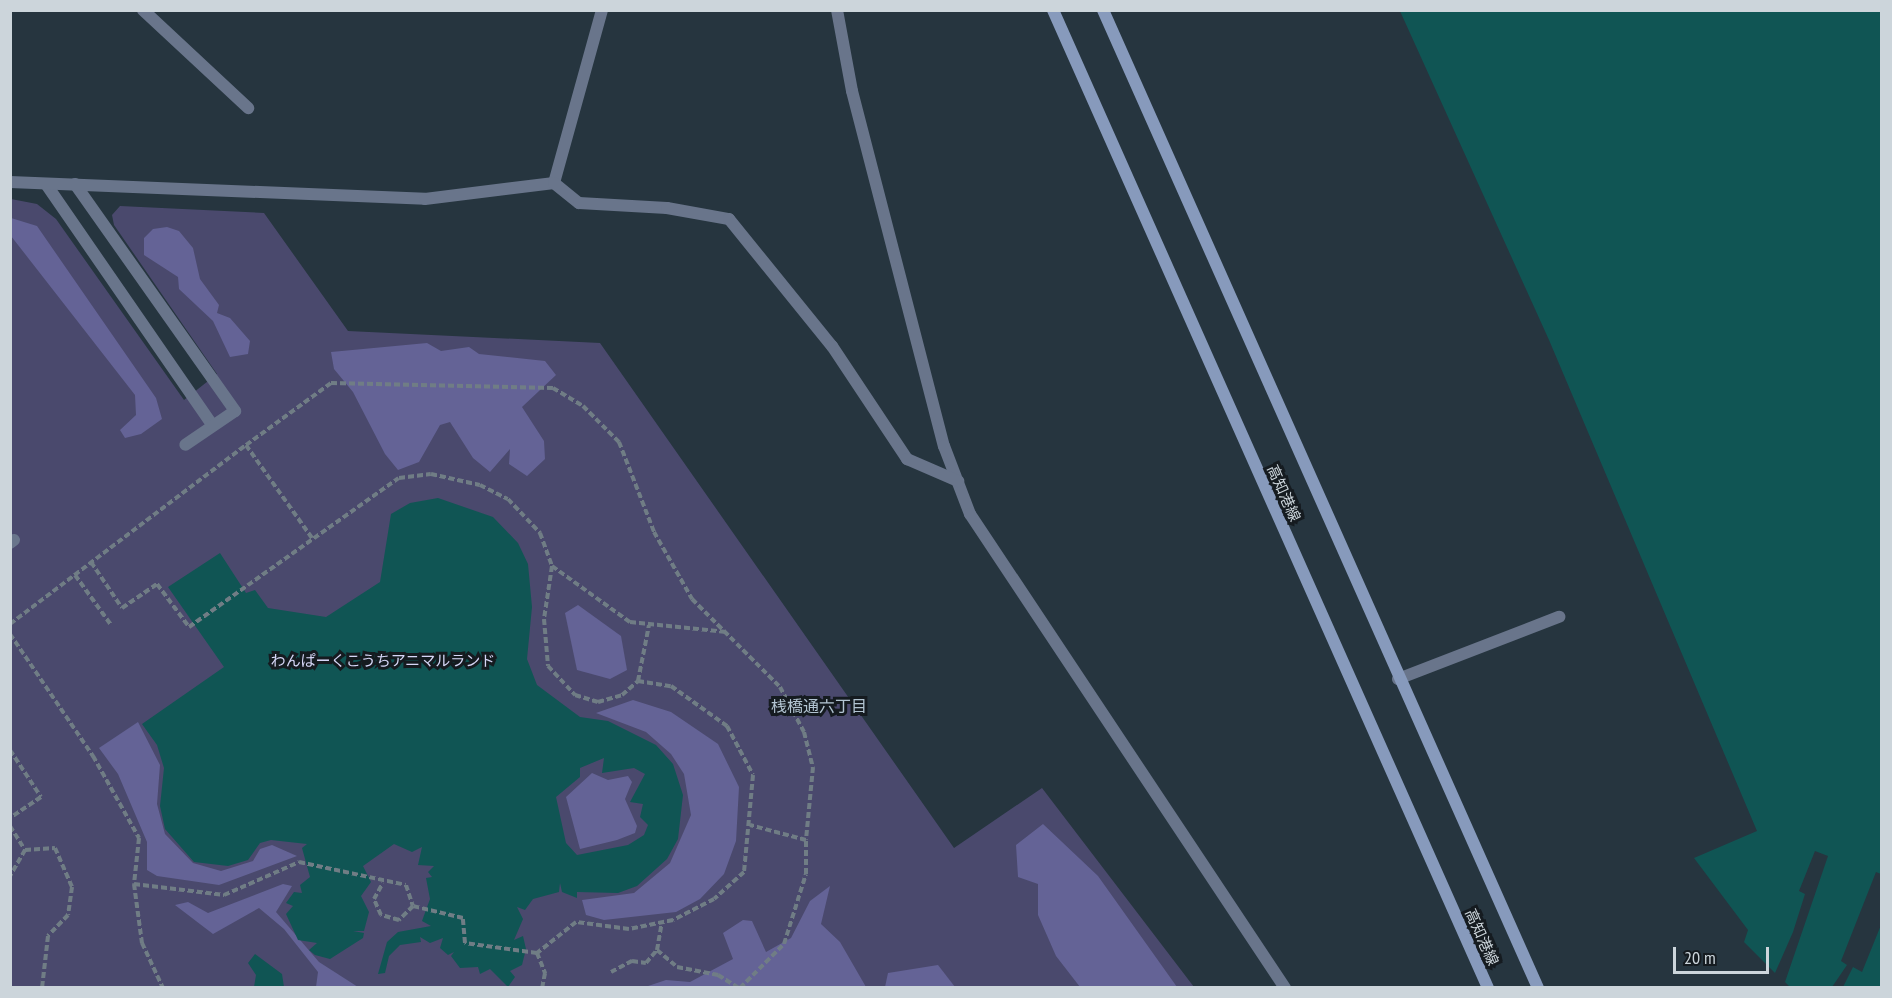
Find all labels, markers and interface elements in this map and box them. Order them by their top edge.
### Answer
street label: 高知港線 [1264,462,1304,524]
park label: わんぱーくこうちアニマルランド [271,652,495,670]
district label: 桟橋通六丁目 [771,696,867,716]
street label: 高知港線 [1462,906,1502,968]
scale bar [1676,935,1772,973]
text: 20 m [1684,946,1716,969]

